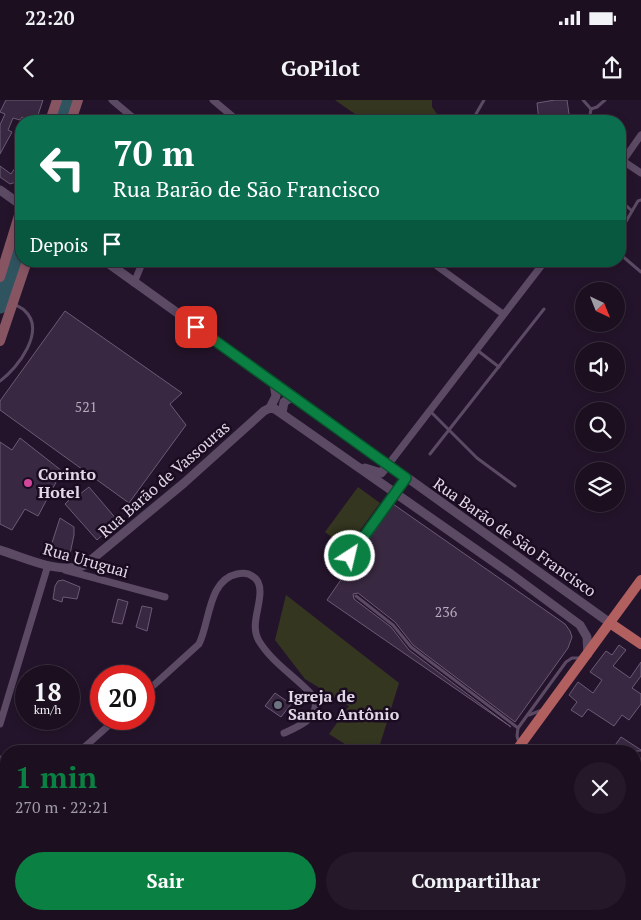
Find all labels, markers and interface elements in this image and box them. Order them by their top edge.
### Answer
text: 22:20 [25,5,74,30]
text: GoPilot [281,53,360,82]
icon: back [15,54,43,82]
icon: share [598,54,626,82]
text: 70 m [113,130,194,176]
icon: left [30,135,95,200]
text: Rua Barão de São Francisco [113,174,380,203]
icon: arrive [98,230,126,258]
text: Depois [30,232,88,257]
north arrow [575,282,625,332]
map controls [575,282,625,512]
pin [175,306,217,348]
icon: arrive [182,313,210,341]
button: sound [575,342,625,392]
house number: 521 [75,397,97,416]
button: search [575,402,625,452]
street label: Rua Barão de Vassouras [94,416,234,542]
button: layers [575,462,625,512]
place label: Corinto Hotel [38,463,96,503]
street label: Rua Barão de São Francisco [429,472,601,602]
marker: Corinto Hotel [22,477,34,489]
position arrow [323,529,375,581]
street label: Rua Uruguai [41,537,131,583]
house number: 236 [435,602,458,621]
speed limit sign: 20 [90,665,155,730]
text: 18 [33,675,62,708]
place label: Igreja de Santo Antônio [288,685,400,725]
marker: Igreja de Santo Antônio [272,699,284,711]
text: km/h [34,702,61,717]
text: 1 min [15,757,97,797]
button: close [574,762,626,814]
text: 270 m · 22:21 [15,796,109,818]
button: Sair [15,852,316,910]
button: Compartilhar [326,852,626,910]

